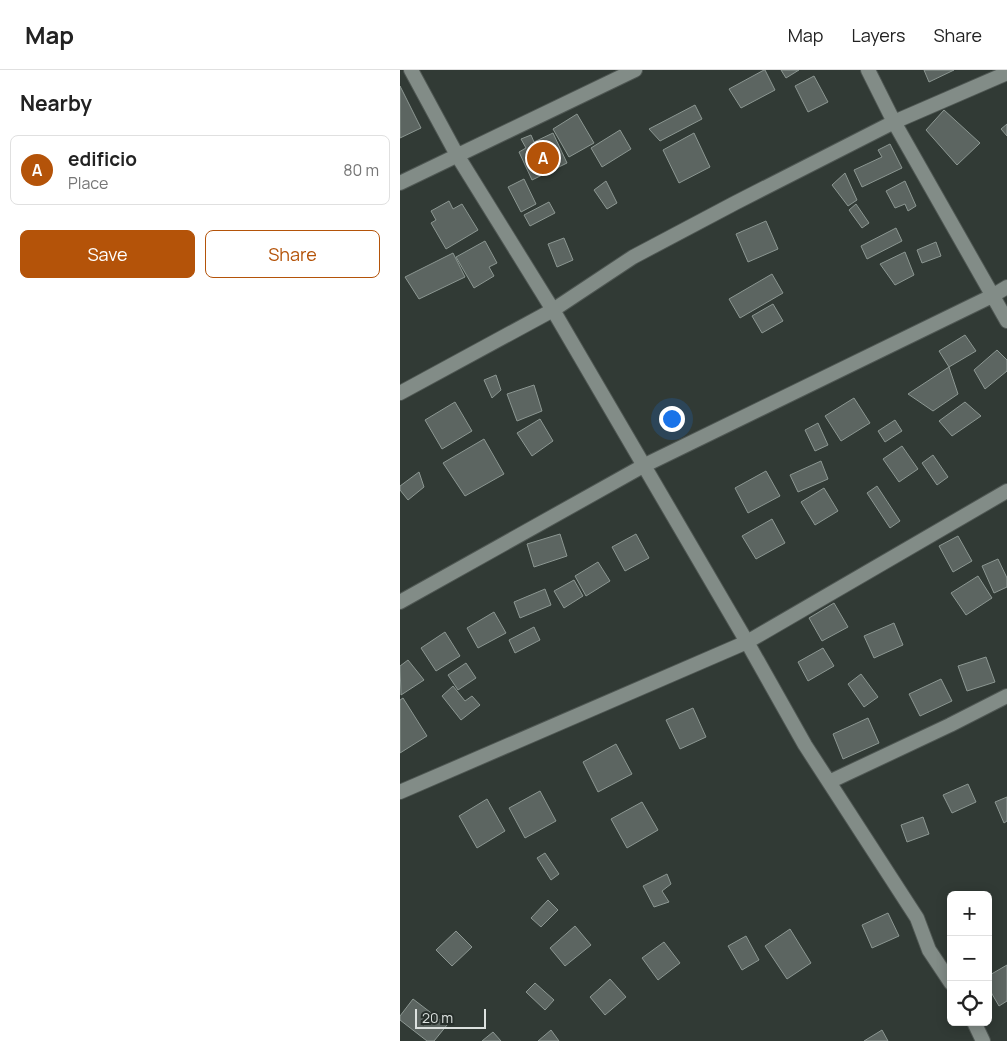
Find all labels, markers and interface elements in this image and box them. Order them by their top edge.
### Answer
text: Map [25,18,74,51]
text: Map [788,23,823,47]
text: Layers [851,23,905,47]
text: Share [933,23,982,47]
text: Nearby [20,89,92,117]
pin: A [527,139,559,177]
text: edificio [68,146,137,172]
text: A [32,159,42,181]
text: 80 m [343,159,379,181]
text: Place [68,172,108,194]
button: Save [20,230,195,278]
button: Share [205,230,380,278]
your location [659,406,685,432]
map controls [947,891,992,1026]
button: + [947,891,992,936]
button: − [947,936,992,981]
button: locate [947,981,992,1026]
scale bar [415,1006,486,1029]
text: 20 m [422,1008,453,1027]

